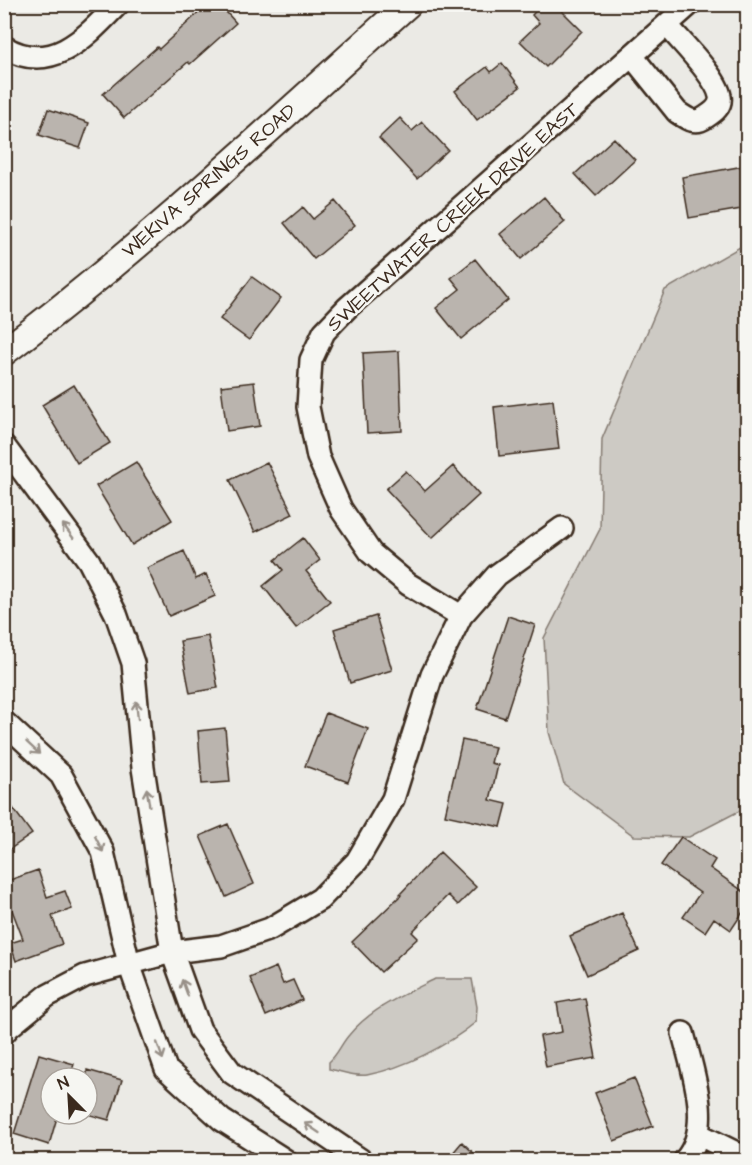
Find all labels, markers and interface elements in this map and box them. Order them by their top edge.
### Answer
street label: SWEETWATER CREEK DRIVE EAST [321,96,586,338]
street label: WEKIVA SPRINGS ROAD [116,97,302,265]
one-way arrow [61,524,74,540]
one-way arrow [131,701,142,720]
one-way arrow [25,741,40,755]
one-way arrow [142,788,153,808]
one-way arrow [94,835,105,853]
one-way arrow [179,979,190,998]
one-way arrow [155,1041,166,1060]
north arrow [39,1066,99,1126]
text: N [54,1071,72,1095]
one-way arrow [304,1122,321,1134]

